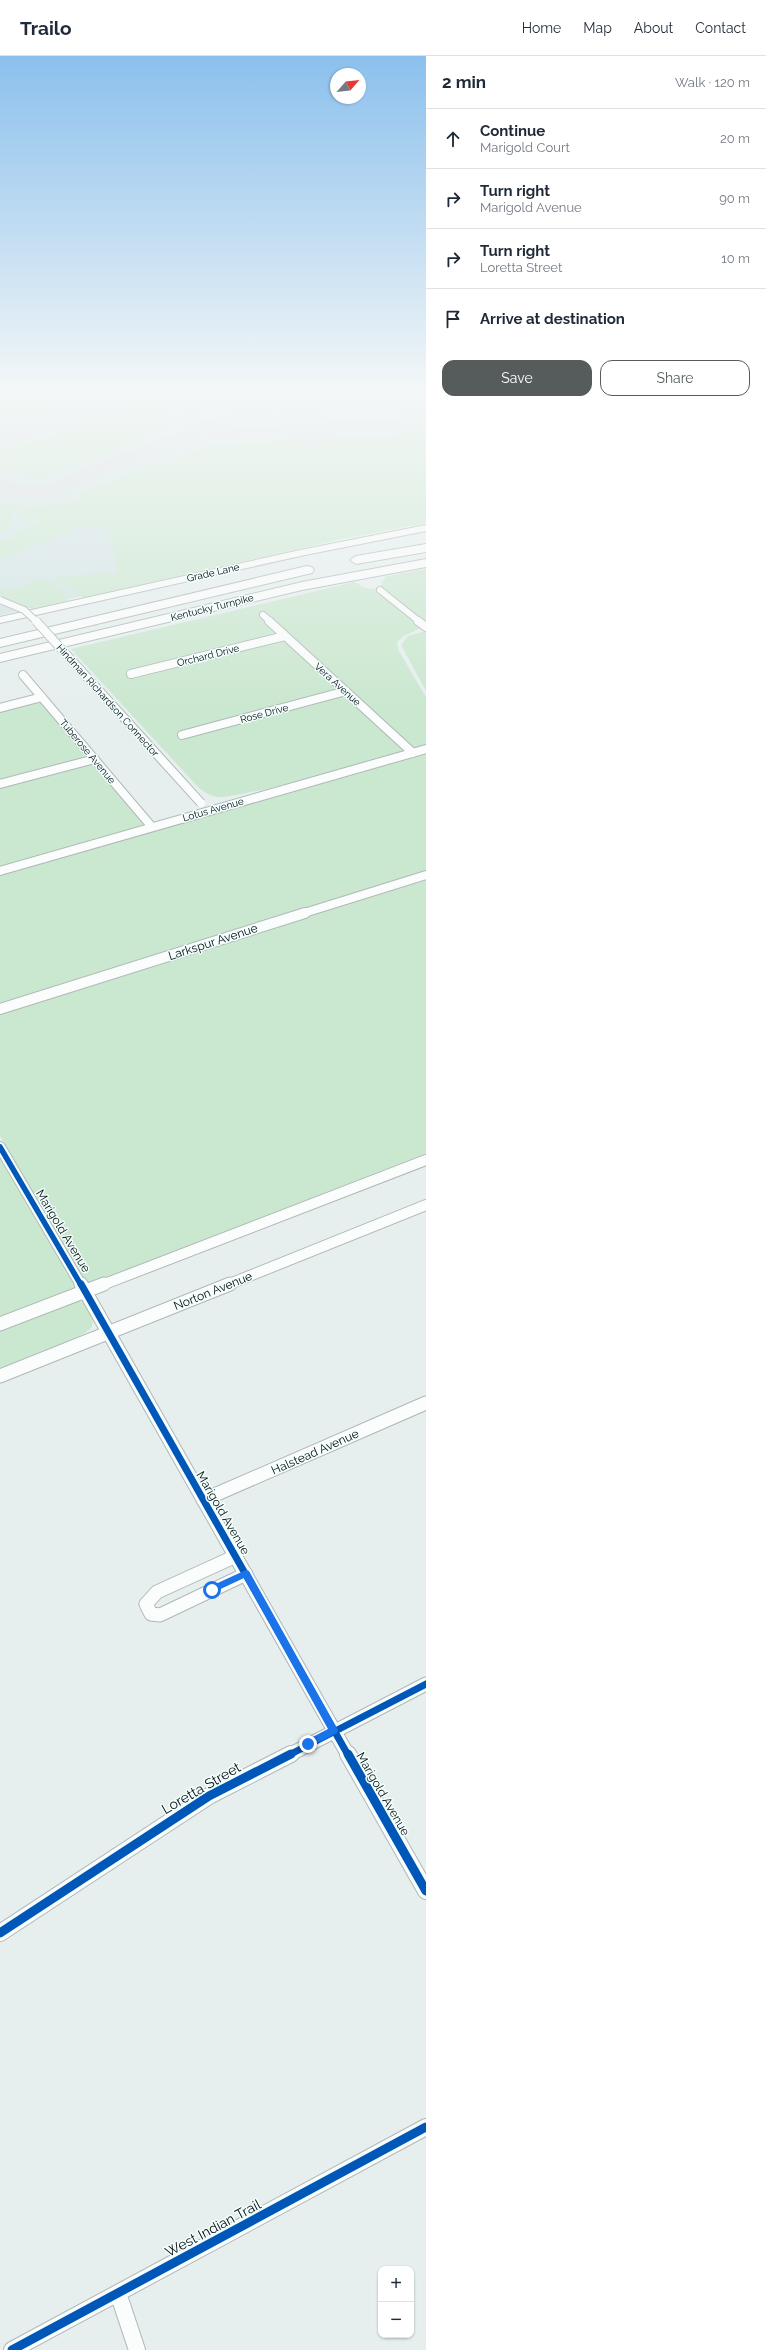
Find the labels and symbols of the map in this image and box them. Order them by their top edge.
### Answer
north arrow [330,68,366,104]
street label: Grade Lane [186,561,241,584]
street label: Kentucky Turnpike [170,592,255,623]
street label: Hindman Richardson Connector [54,642,161,759]
street label: Orchard Drive [176,642,240,669]
street label: Vera Avenue [312,661,363,708]
street label: Rose Drive [239,702,290,725]
street label: Tuberose Avenue [58,717,118,786]
street label: Lotus Avenue [181,795,245,823]
street label: Larkspur Avenue [167,921,259,963]
street label: Marigold Avenue [33,1187,93,1275]
street label: Norton Avenue [172,1269,254,1313]
street label: Halstead Avenue [269,1426,361,1478]
street label: Marigold Avenue [193,1469,253,1557]
route start [203,1581,221,1599]
route end [299,1735,317,1753]
street label: Marigold Avenue [353,1750,413,1838]
street label: Loretta Street [159,1759,244,1817]
street label: West Indian Trail [162,2196,264,2260]

